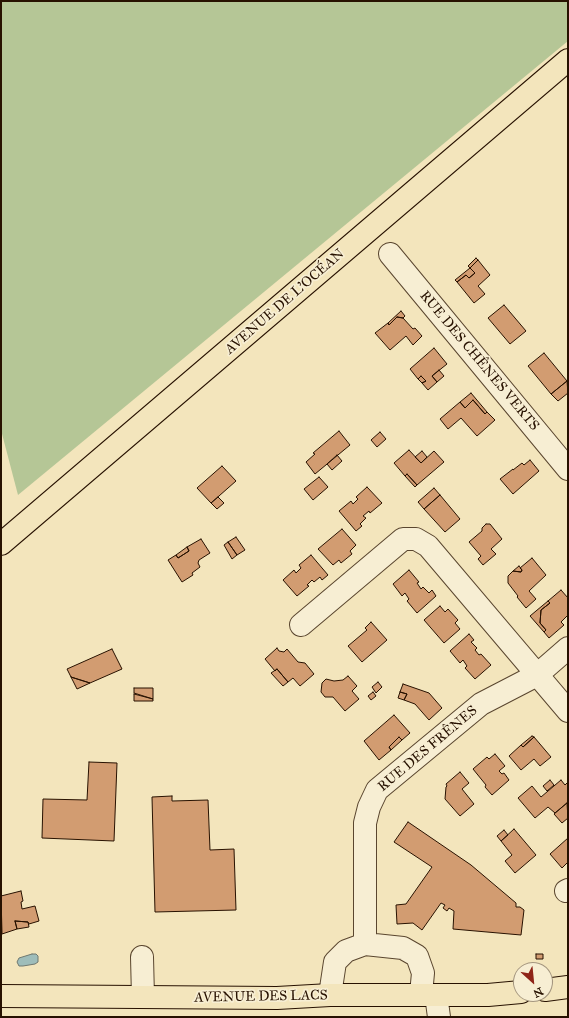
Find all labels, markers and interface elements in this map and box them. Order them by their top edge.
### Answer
street label: AVENUE DE L'OCÉAN [222,246,348,358]
street label: RUE DES CHÊNES VERTS [416,288,542,434]
street label: RUE DES FRÊNES [375,703,481,795]
north arrow [513,962,553,1002]
text: N [531,984,545,1000]
street label: AVENUE DES LACS [194,987,328,1007]

